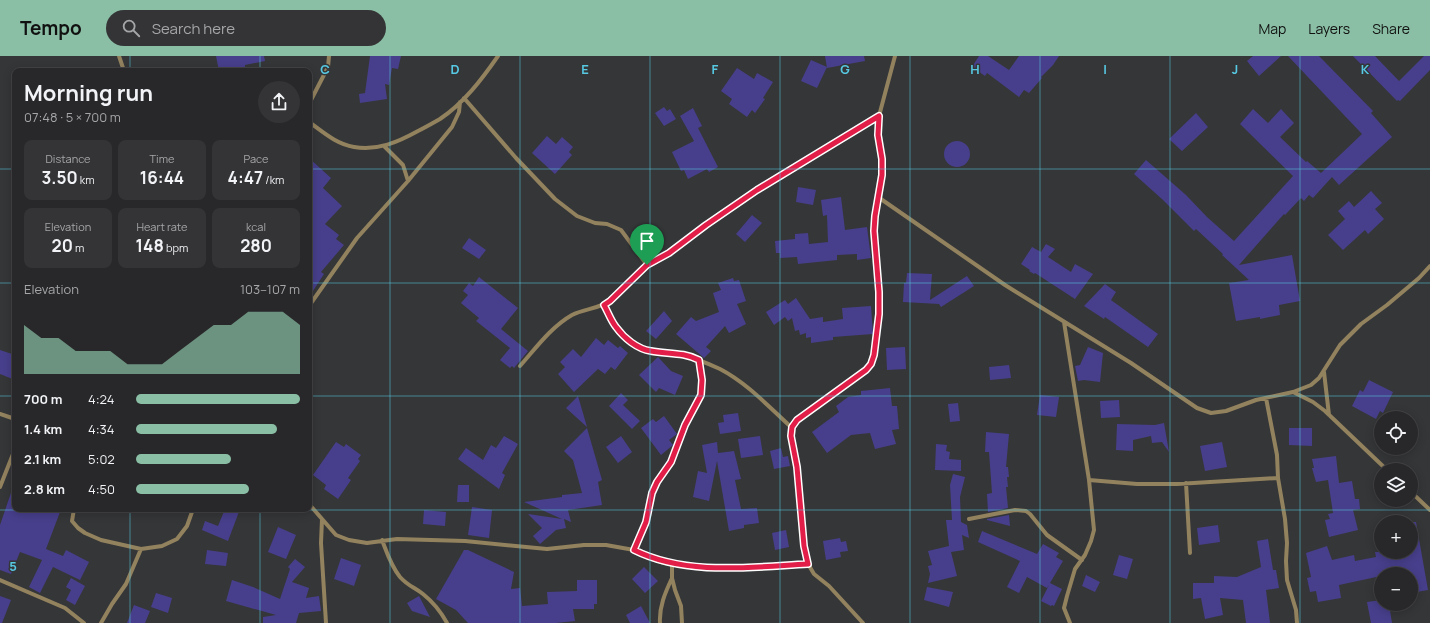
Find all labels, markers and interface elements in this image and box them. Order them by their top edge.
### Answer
search box [106,10,386,46]
text: Tempo [20,15,82,41]
icon: search [120,17,142,39]
text: Search here [152,18,235,39]
text: Map [1258,19,1286,38]
text: Layers [1308,19,1350,38]
text: Share [1372,19,1410,38]
text: C [320,60,330,78]
text: D [450,60,460,78]
text: E [581,60,589,78]
text: F [712,60,719,78]
text: G [840,60,850,78]
text: H [970,60,980,78]
text: I [1103,60,1107,78]
text: J [1232,60,1238,78]
text: K [1361,60,1370,78]
text: Morning run [24,78,153,108]
button: share [258,81,300,123]
text: 07:48 · 5 × 700 m [24,108,121,126]
text: Distance [45,151,91,166]
text: Time [150,151,174,166]
text: Pace [244,151,268,166]
text: 3.50 [41,166,78,189]
text: 16:44 [140,166,184,189]
text: 4:47 [228,166,263,189]
text: km [78,172,95,187]
text: /km [263,172,284,187]
text: Elevation [45,219,91,234]
text: Heart rate [136,219,188,234]
text: kcal [246,219,266,234]
pin [630,224,664,265]
icon: arrive [636,230,658,252]
text: 20 [52,234,73,257]
text: 148 [136,234,164,257]
text: 280 [240,234,272,257]
text: m [73,240,84,255]
text: bpm [164,240,188,255]
text: Elevation [24,280,79,298]
text: 103–107 m [240,280,300,298]
text: 700 m [24,390,62,408]
text: 4:24 [88,390,114,408]
map controls [1374,411,1418,611]
button: locate [1374,411,1418,455]
text: 1.4 km [24,420,62,438]
text: 4:34 [88,420,114,438]
text: 2.1 km [24,450,61,468]
text: 5:02 [88,450,115,468]
button: layers [1374,463,1418,507]
text: 2.8 km [24,480,65,498]
text: 4:50 [88,480,115,498]
button: + [1374,515,1418,559]
text: 5 [9,557,17,575]
button: − [1374,567,1418,611]

